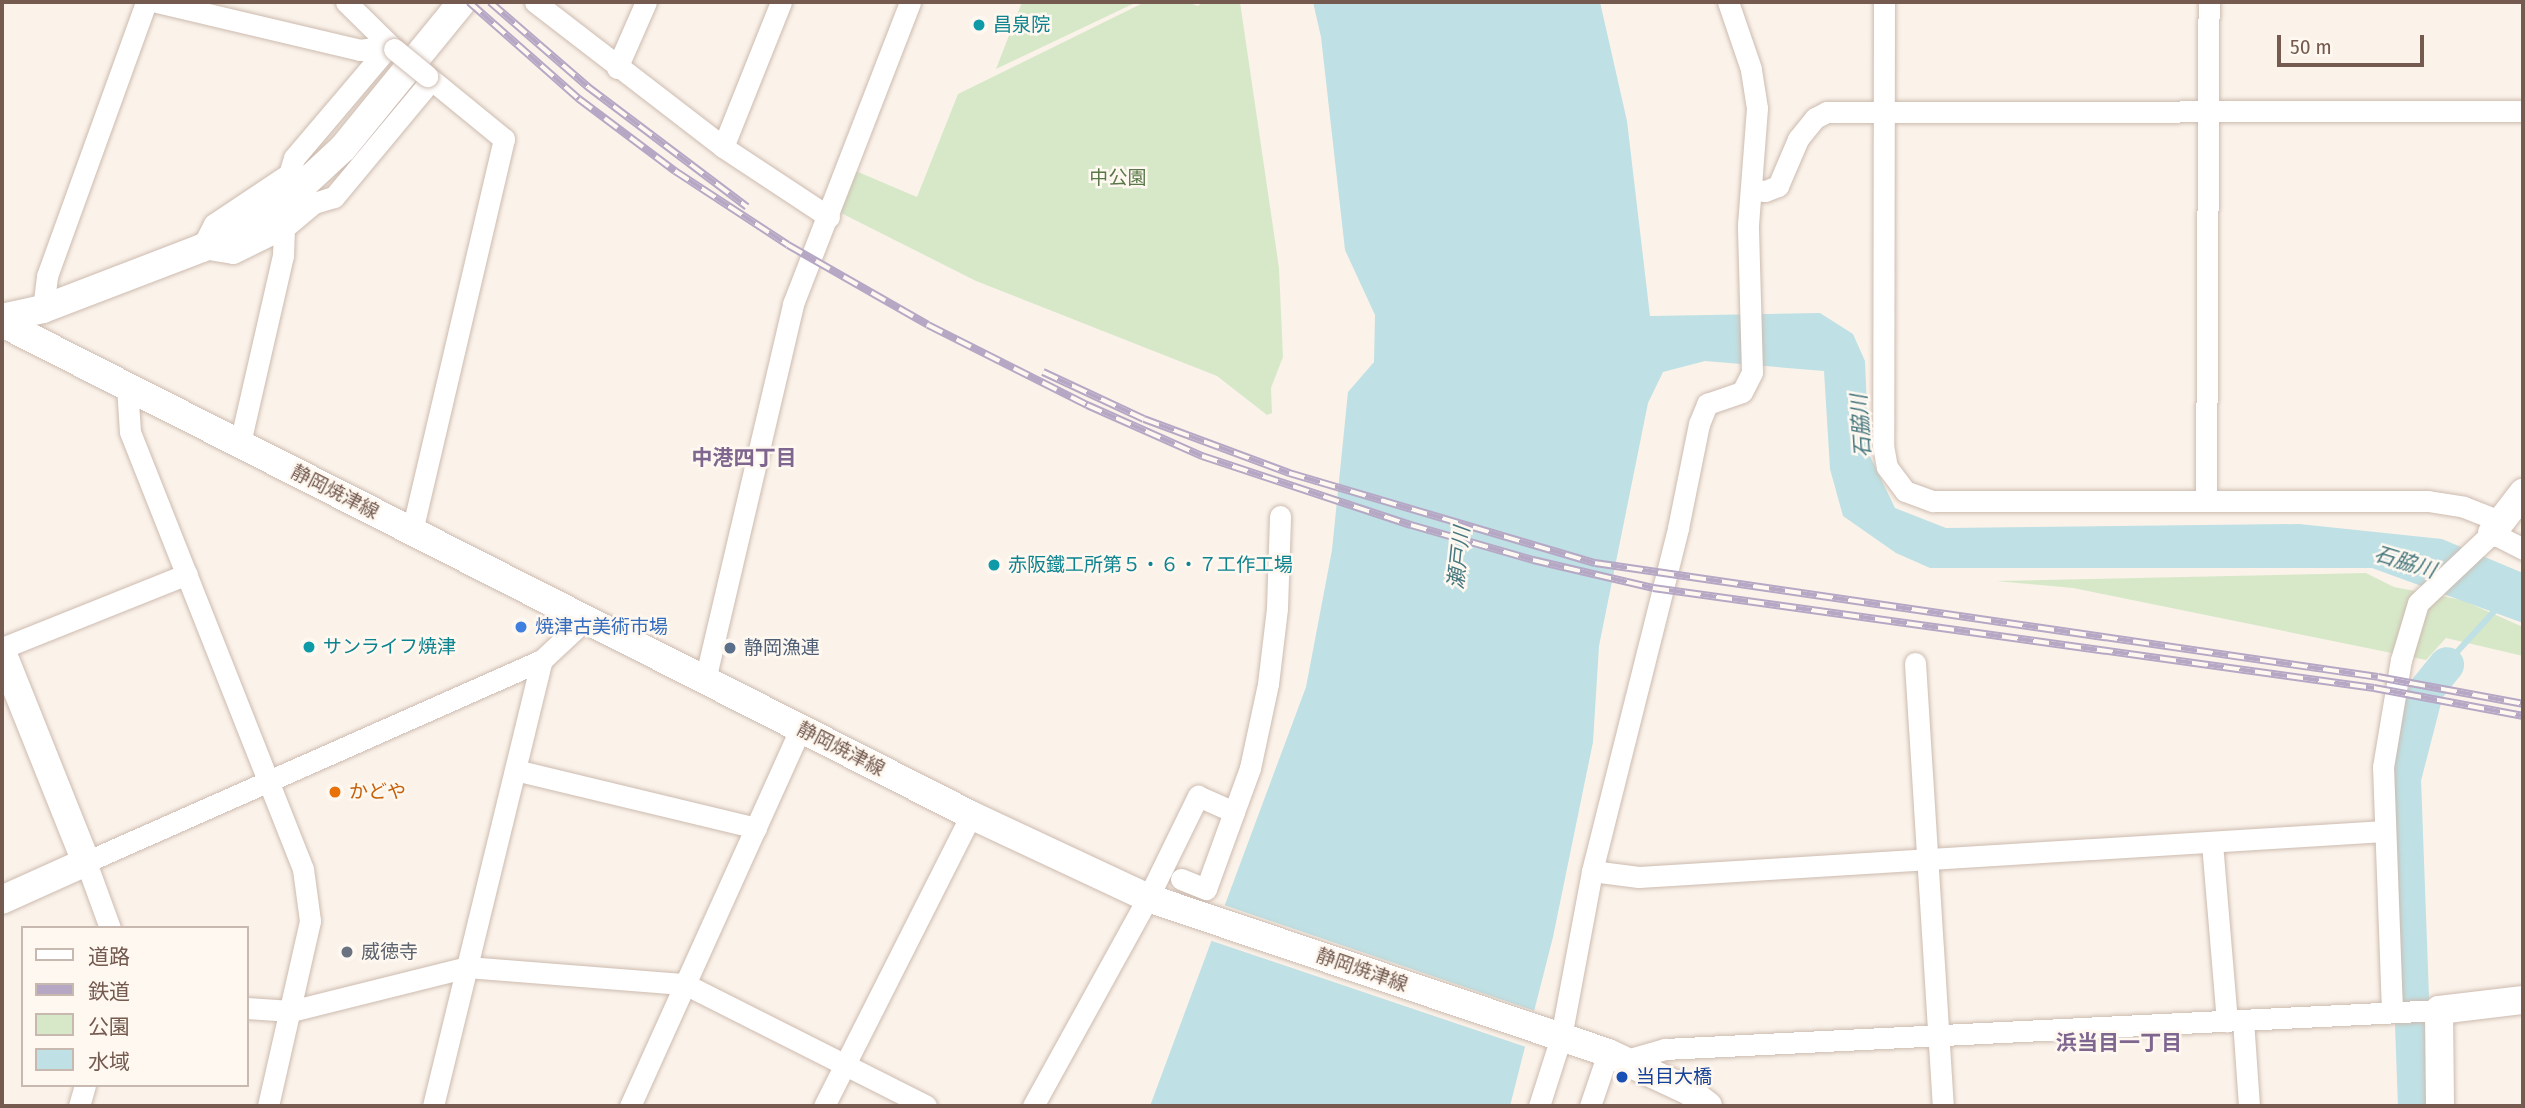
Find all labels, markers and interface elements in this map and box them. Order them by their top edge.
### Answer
place label: 昌泉院 [993,14,1050,36]
marker: 昌泉院 [971,17,987,33]
scale bar [2280,21,2427,65]
text: 50 m [2290,34,2332,60]
park label: 中公園 [1090,167,1146,189]
water label: 石脇川 [1846,394,1876,458]
district label: 中港四丁目 [692,445,796,471]
street label: 静岡焼津線 [288,460,382,524]
water label: 瀬戸川 [1443,525,1475,591]
water label: 石脇川 [2371,541,2439,583]
place label: 赤阪鐵工所第５・６・７工作工場 [1008,554,1293,576]
marker: 赤阪鐵工所第５・６・７工作工場 [986,557,1002,573]
place label: 焼津古美術市場 [535,616,668,638]
marker: 焼津古美術市場 [513,619,529,635]
place label: サンライフ焼津 [323,636,456,658]
place label: 静岡漁連 [744,637,820,659]
marker: サンライフ焼津 [301,639,317,655]
marker: 静岡漁連 [722,640,738,656]
street label: 静岡焼津線 [794,717,888,781]
place label: かどや [349,781,406,803]
marker: かどや [327,784,343,800]
legend [21,926,248,1087]
place label: 威徳寺 [361,941,418,963]
text: 道路 [88,944,130,970]
marker: 威徳寺 [339,944,355,960]
street label: 静岡焼津線 [1313,944,1411,996]
text: 鉄道 [88,979,130,1005]
text: 公園 [88,1014,130,1040]
district label: 浜当目一丁目 [2056,1030,2182,1056]
text: 水域 [88,1049,130,1075]
place label: 当目大橋 [1636,1066,1712,1088]
marker: 当目大橋 [1614,1069,1630,1085]

